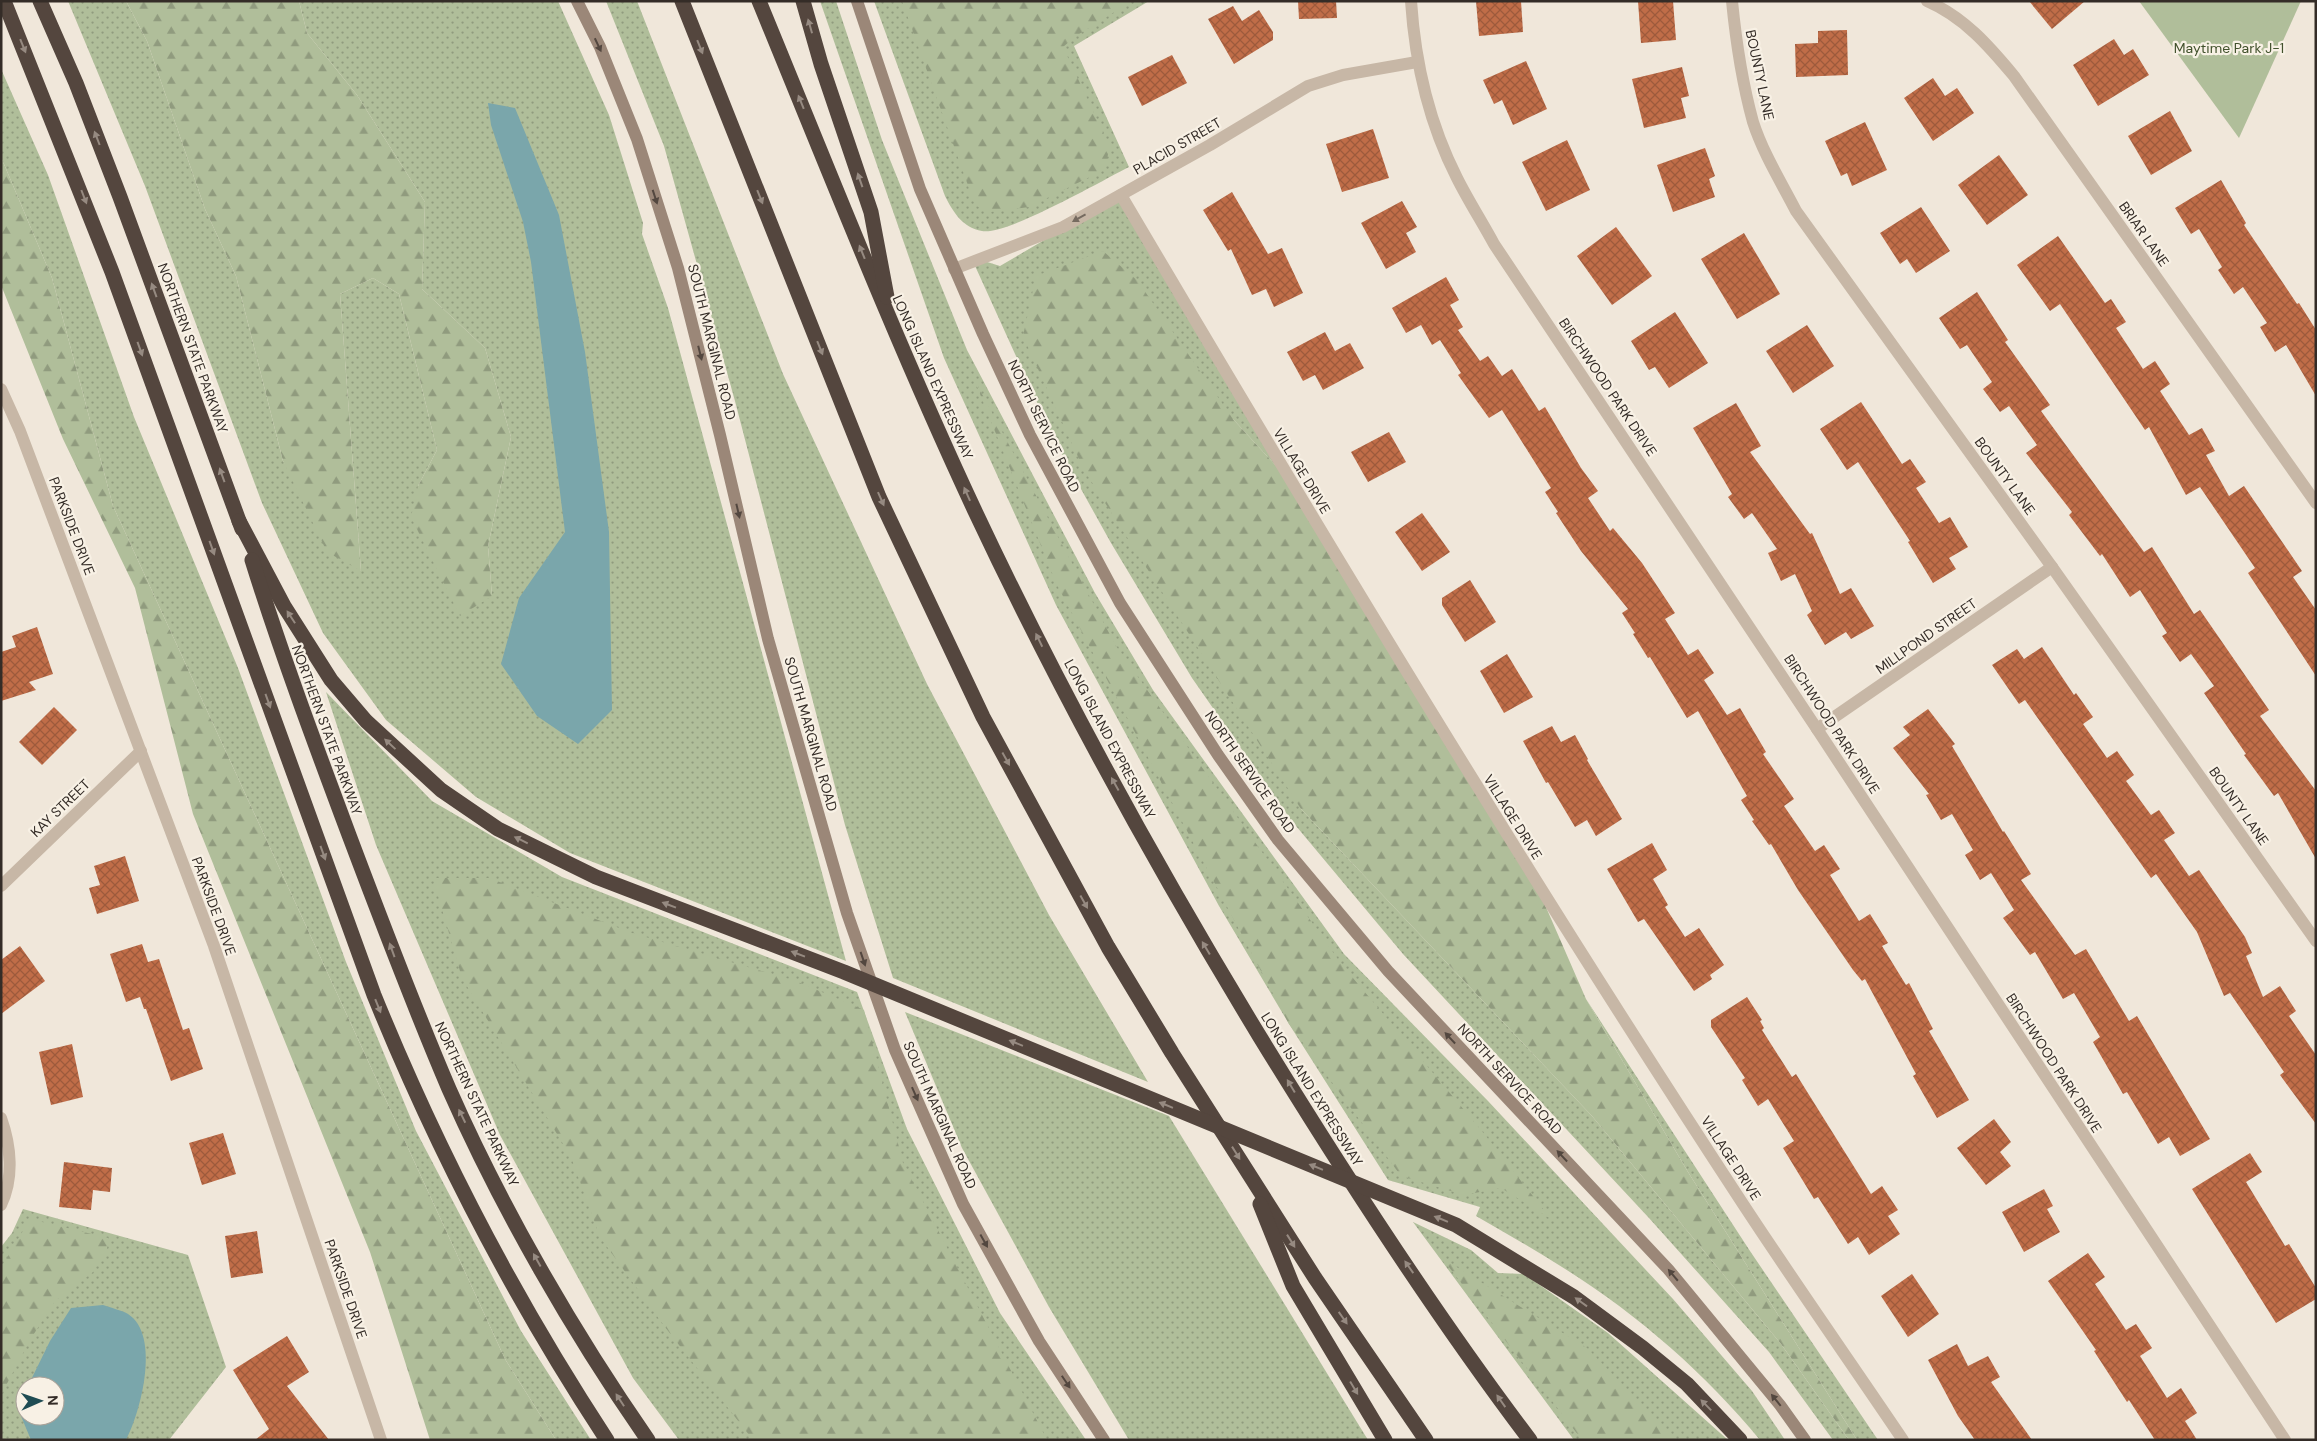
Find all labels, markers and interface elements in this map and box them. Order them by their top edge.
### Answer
one-way arrow [805,18,813,33]
street label: BOUNTY LANE [1742,28,1778,122]
one-way arrow [594,38,602,52]
one-way arrow [19,39,27,53]
one-way arrow [696,39,704,54]
park label: Maytime Park J-1 [2174,39,2284,57]
one-way arrow [796,95,804,109]
street label: PLACID STREET [1130,113,1224,178]
one-way arrow [93,130,100,145]
one-way arrow [856,172,864,187]
one-way arrow [80,190,88,205]
one-way arrow [652,190,660,205]
one-way arrow [757,190,764,205]
street label: BRIAR LANE [2115,198,2173,270]
one-way arrow [1072,214,1085,223]
one-way arrow [858,244,866,259]
street label: NORTHERN STATE PARKWAY [154,260,232,436]
street label: SOUTH MARGINAL ROAD [684,262,740,422]
one-way arrow [150,282,158,297]
street label: LONG ISLAND EXPRESSWAY [889,292,977,462]
street label: BIRCHWOOD PARK DRIVE [1555,315,1661,460]
one-way arrow [817,341,824,356]
one-way arrow [136,342,144,357]
one-way arrow [696,346,704,361]
street label: NORTH SERVICE ROAD [1004,357,1084,495]
street label: VILLAGE DRIVE [1269,425,1335,517]
street label: BOUNTY LANE [1971,433,2039,519]
one-way arrow [218,468,226,482]
street label: PARKSIDE DRIVE [45,474,99,578]
one-way arrow [963,487,971,501]
one-way arrow [877,492,885,506]
one-way arrow [734,504,742,519]
one-way arrow [208,541,216,556]
street label: MILLPOND STREET [1872,594,1980,678]
one-way arrow [286,610,295,623]
one-way arrow [1034,633,1042,647]
street label: NORTHERN STATE PARKWAY [288,642,366,818]
street label: BIRCHWOOD PARK DRIVE [1780,651,1884,797]
street label: SOUTH MARGINAL ROAD [780,655,842,813]
street label: LONG ISLAND EXPRESSWAY [1060,656,1160,822]
one-way arrow [265,693,272,708]
street label: NORTH SERVICE ROAD [1201,707,1299,837]
one-way arrow [384,738,396,750]
one-way arrow [1002,752,1010,767]
street label: BOUNTY LANE [2205,763,2273,849]
street label: VILLAGE DRIVE [1480,771,1546,863]
street label: KAY STREET [26,775,94,841]
one-way arrow [1110,777,1119,790]
one-way arrow [513,836,528,844]
one-way arrow [320,846,327,861]
street label: PARKSIDE DRIVE [188,854,240,958]
one-way arrow [1080,895,1088,909]
one-way arrow [661,901,676,909]
one-way arrow [1202,941,1211,954]
one-way arrow [388,943,395,958]
one-way arrow [791,950,805,958]
one-way arrow [860,952,867,967]
street label: BIRCHWOOD PARK DRIVE [2002,990,2106,1136]
one-way arrow [375,999,383,1013]
street label: LONG ISLAND EXPRESSWAY [1257,1009,1367,1169]
street label: NORTHERN STATE PARKWAY [431,1019,523,1189]
street label: NORTH SERVICE ROAD [1454,1020,1566,1138]
one-way arrow [1444,1032,1456,1044]
street label: SOUTH MARGINAL ROAD [899,1038,981,1192]
one-way arrow [1008,1039,1023,1047]
one-way arrow [1286,1080,1295,1093]
one-way arrow [911,1087,919,1101]
one-way arrow [1158,1101,1173,1109]
one-way arrow [458,1109,466,1123]
street label: VILLAGE DRIVE [1697,1112,1765,1204]
one-way arrow [1231,1146,1240,1160]
one-way arrow [1556,1151,1568,1163]
one-way arrow [1308,1163,1323,1171]
one-way arrow [1434,1214,1448,1222]
one-way arrow [1287,1234,1296,1247]
one-way arrow [979,1235,988,1248]
street label: PARKSIDE DRIVE [321,1237,371,1341]
one-way arrow [533,1253,541,1267]
one-way arrow [1404,1260,1414,1274]
one-way arrow [1667,1269,1678,1282]
one-way arrow [1575,1296,1588,1307]
one-way arrow [1338,1312,1348,1325]
one-way arrow [1061,1375,1070,1388]
north arrow [15,1376,65,1426]
one-way arrow [1349,1381,1358,1394]
one-way arrow [615,1393,625,1406]
one-way arrow [1496,1394,1506,1407]
one-way arrow [1771,1394,1782,1407]
text: N [44,1395,62,1406]
one-way arrow [1700,1399,1712,1411]

